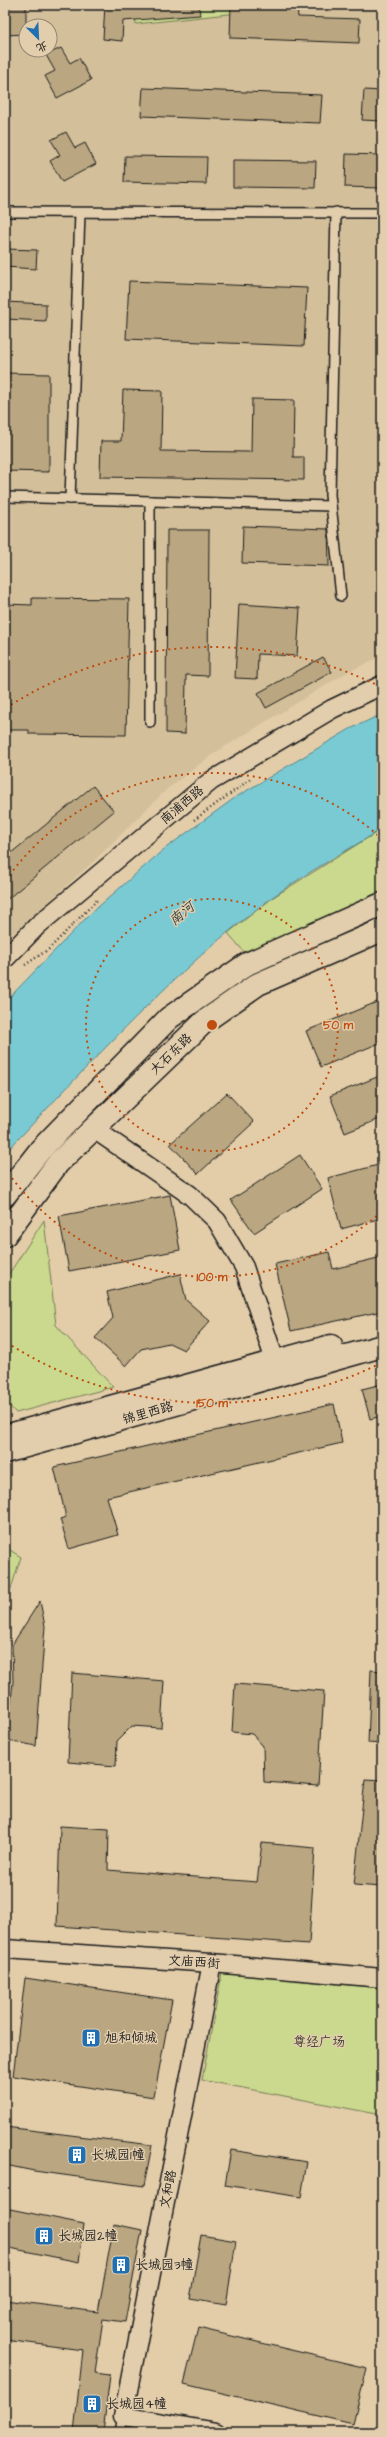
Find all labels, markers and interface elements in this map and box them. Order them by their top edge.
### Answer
north arrow [18,18,58,58]
text: 北 [34,38,50,56]
street label: 南浦西路 [156,781,208,829]
water label: 南河 [165,896,201,931]
text: 50 m [323,1017,354,1034]
centre of rings [205,1018,219,1032]
street label: 大石东路 [146,1029,196,1079]
text: 100 m [197,1269,228,1286]
text: 150 m [196,1395,229,1412]
street label: 锦里西路 [121,1397,175,1429]
street label: 文庙西街 [167,1951,221,1973]
building icon: 旭和倾城 [80,2027,102,2049]
place label: 旭和倾城 [105,2029,157,2047]
park label: 尊经广场 [293,2033,345,2051]
building icon: 长城园1幢 [66,2144,88,2166]
place label: 长城园1幢 [91,2146,145,2164]
street label: 文和路 [155,2168,181,2210]
building icon: 长城园2幢 [33,2225,55,2247]
place label: 长城园2幢 [58,2227,117,2245]
building icon: 长城园3幢 [110,2254,132,2276]
place label: 长城园3幢 [135,2256,194,2274]
building icon: 长城园4幢 [81,2393,103,2415]
place label: 长城园4幢 [106,2395,167,2413]

